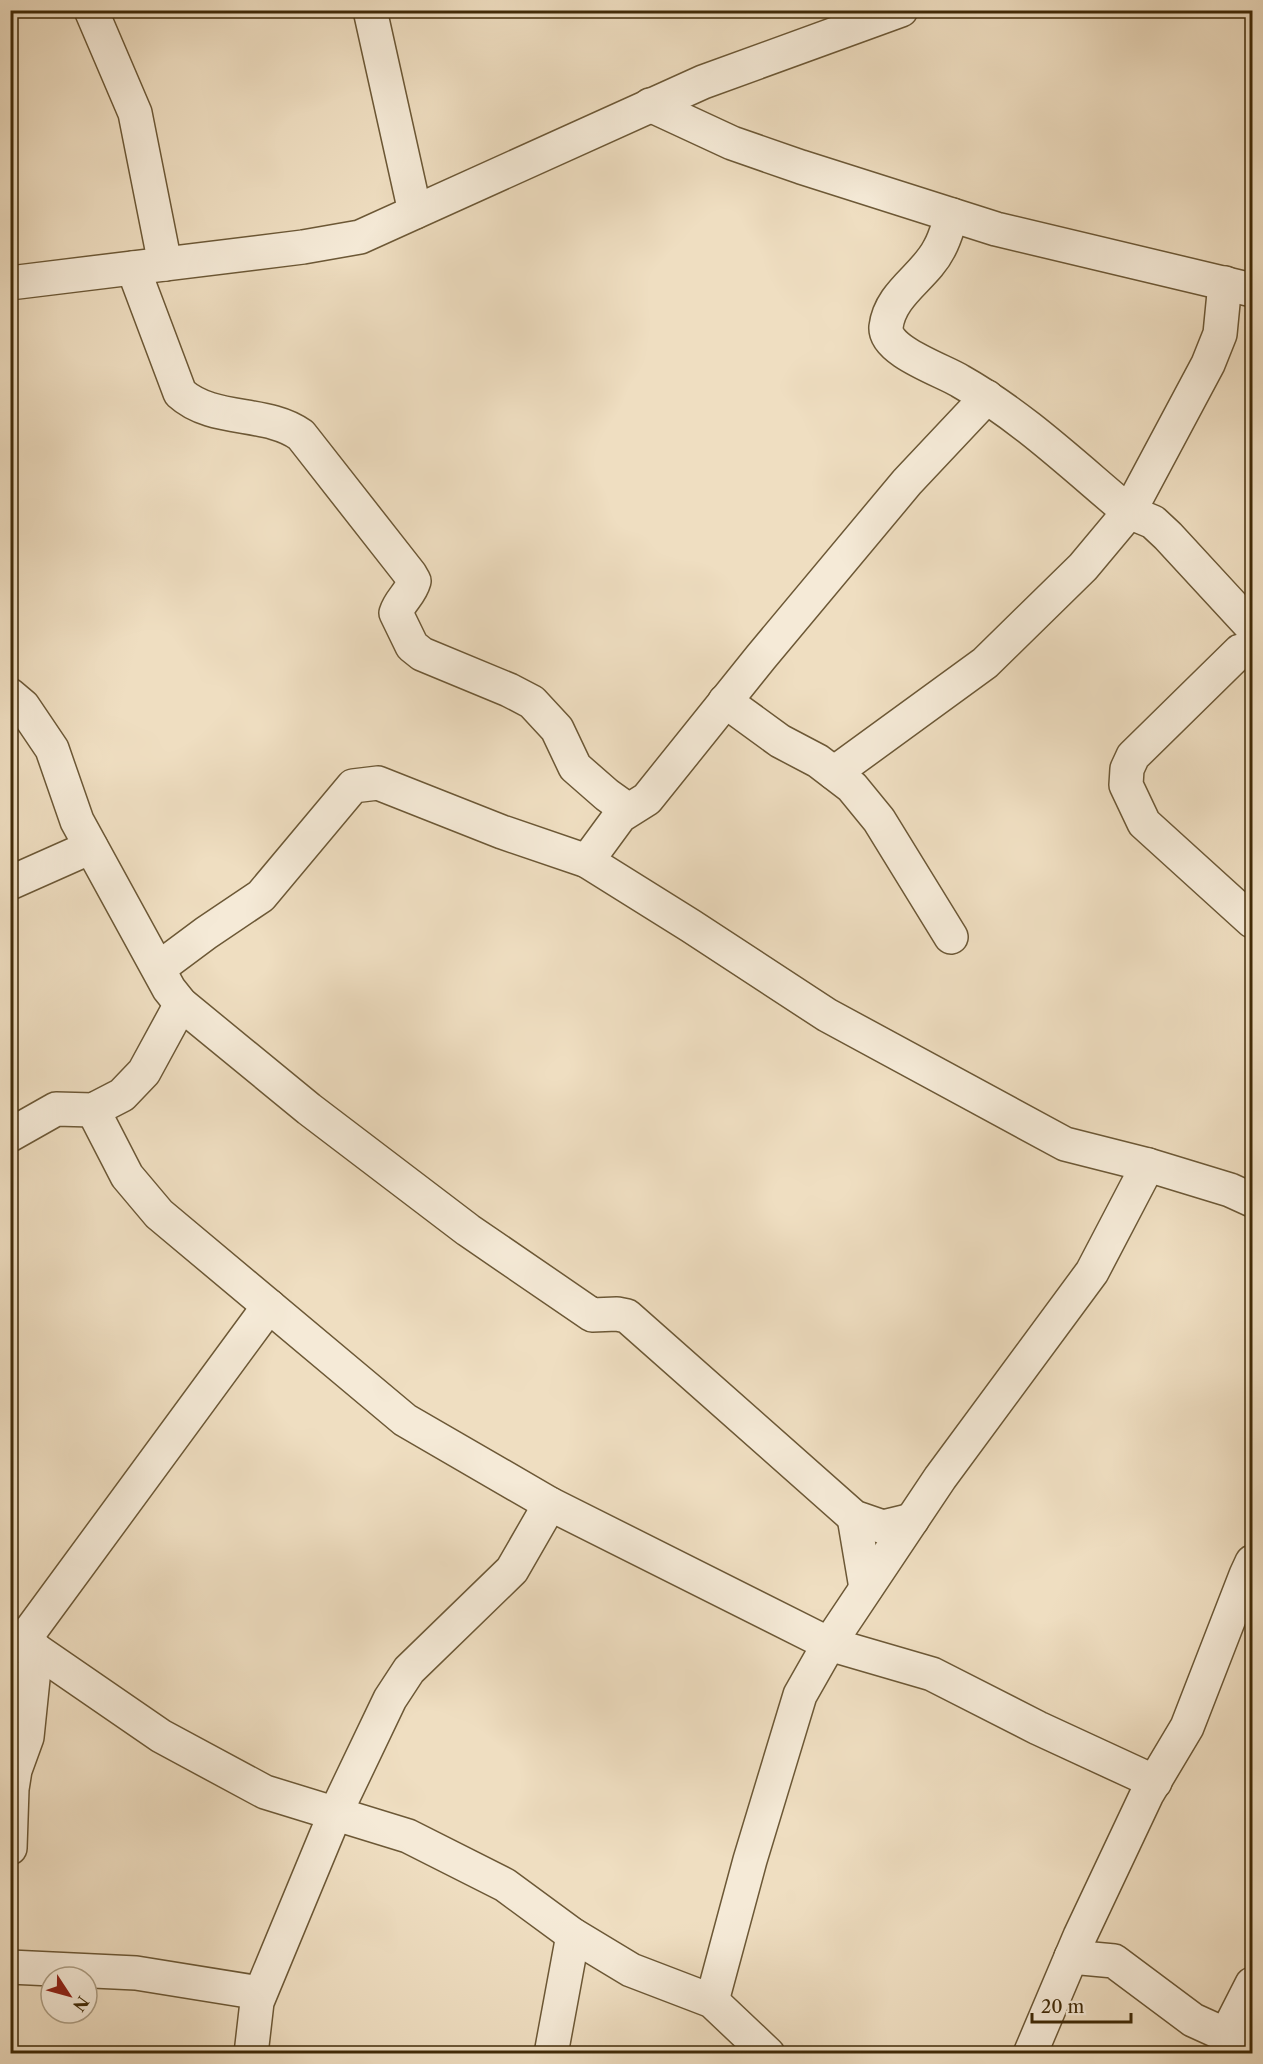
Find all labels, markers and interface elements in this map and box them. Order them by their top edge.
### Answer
north arrow [39,1965,99,2025]
scale bar [1032,1986,1131,2024]
text: N [69,1992,93,2015]
text: 20 m [1041,1996,1085,2018]

